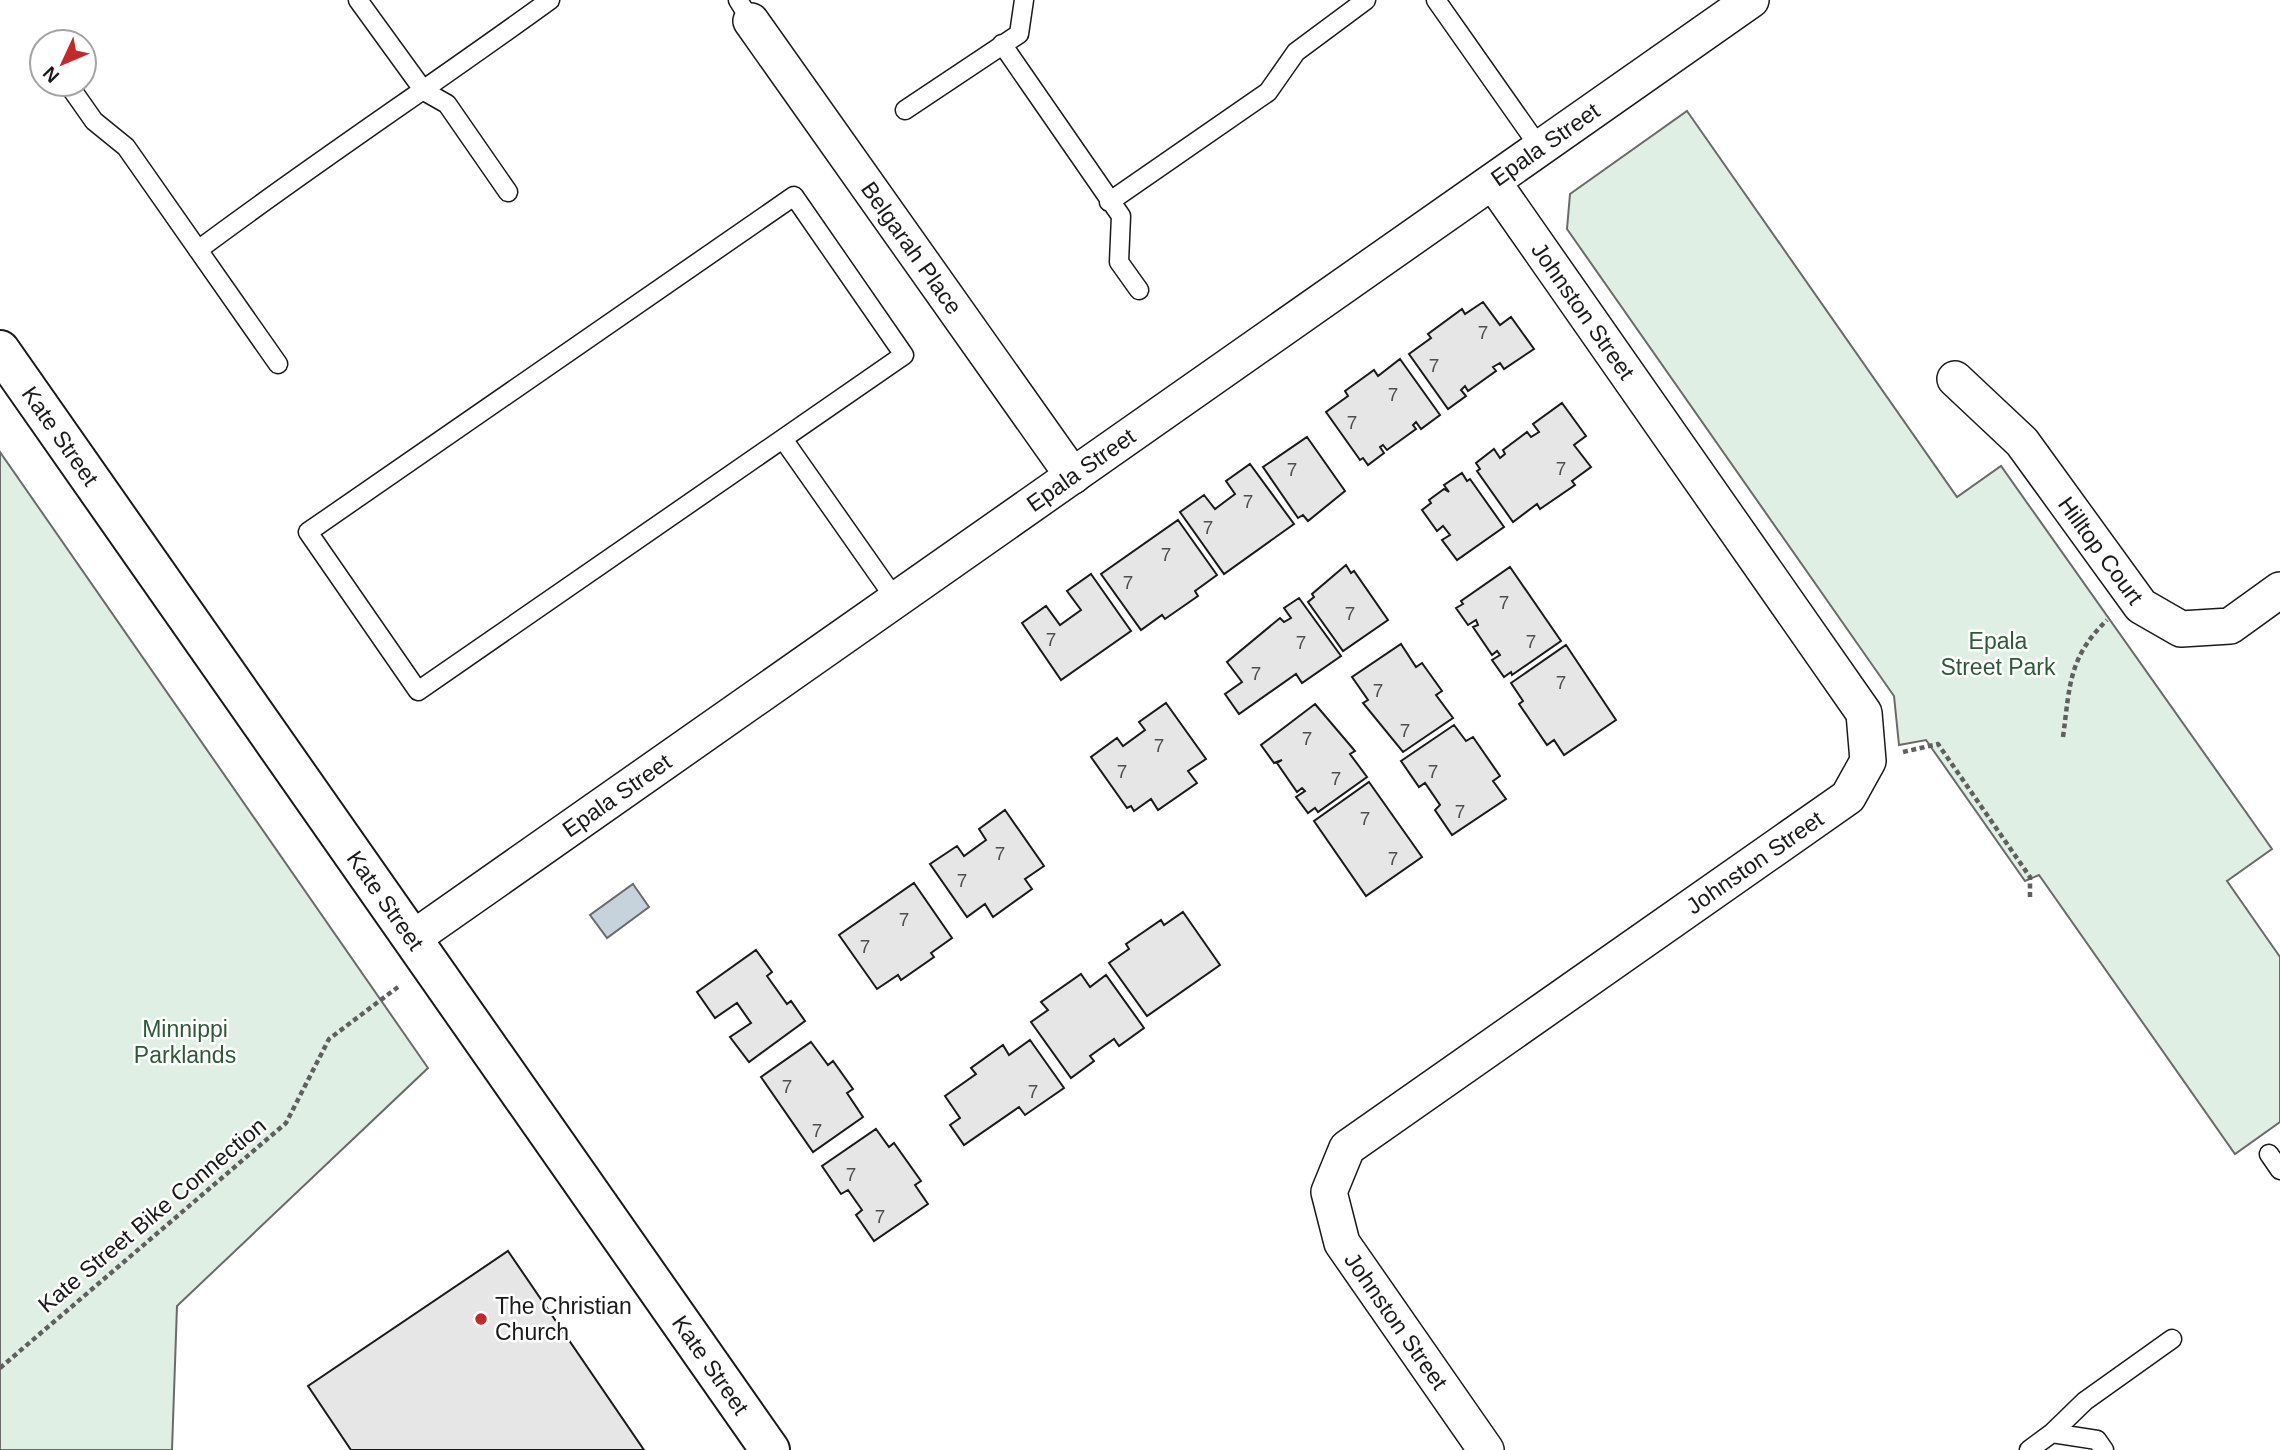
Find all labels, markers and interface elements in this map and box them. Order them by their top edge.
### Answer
north arrow [28,28,98,98]
text: N [39,62,63,87]
street label: Epala Street [1486,97,1605,191]
street label: Belgarah Place [856,177,967,319]
street label: Johnston Street [1526,238,1640,385]
house number: 7 [1478,322,1488,343]
house number: 7 [1429,355,1439,376]
street label: Kate Street [17,381,104,491]
house number: 7 [1388,384,1398,405]
house number: 7 [1347,412,1357,433]
street label: Epala Street [1022,423,1141,517]
house number: 7 [1556,458,1566,479]
house number: 7 [1287,459,1297,480]
house number: 7 [1243,491,1253,512]
street label: Hilltop Court [2053,492,2149,610]
house number: 7 [1203,517,1213,538]
house number: 7 [1161,544,1171,565]
house number: 7 [1123,572,1133,593]
house number: 7 [1499,592,1509,613]
house number: 7 [1345,603,1355,624]
park label: Epala Street Park [1940,628,2056,680]
house number: 7 [1046,629,1056,650]
house number: 7 [1526,631,1536,652]
house number: 7 [1296,632,1306,653]
house number: 7 [1251,663,1261,684]
house number: 7 [1556,672,1566,693]
house number: 7 [1373,680,1383,701]
house number: 7 [1400,720,1410,741]
house number: 7 [1302,728,1312,749]
house number: 7 [1154,735,1164,756]
street label: Epala Street [557,748,676,842]
house number: 7 [1117,761,1127,782]
house number: 7 [1428,761,1438,782]
house number: 7 [1331,768,1341,789]
house number: 7 [1455,801,1465,822]
street label: Johnston Street [1681,805,1829,919]
house number: 7 [1360,808,1370,829]
house number: 7 [995,843,1005,864]
street label: Kate Street [342,846,429,956]
house number: 7 [1388,848,1398,869]
house number: 7 [957,870,967,891]
house number: 7 [899,909,909,930]
house number: 7 [860,936,870,957]
park label: Minnippi Parklands [134,1016,236,1068]
house number: 7 [782,1076,792,1097]
house number: 7 [1028,1081,1038,1102]
street label: Kate Street Bike Connection [33,1112,271,1318]
house number: 7 [812,1120,822,1141]
house number: 7 [846,1164,856,1185]
house number: 7 [875,1206,885,1227]
street label: Johnston Street [1339,1248,1453,1395]
place label: The Christian Church [495,1293,632,1345]
street label: Kate Street [667,1310,755,1420]
marker: The Christian Church [473,1311,489,1327]

